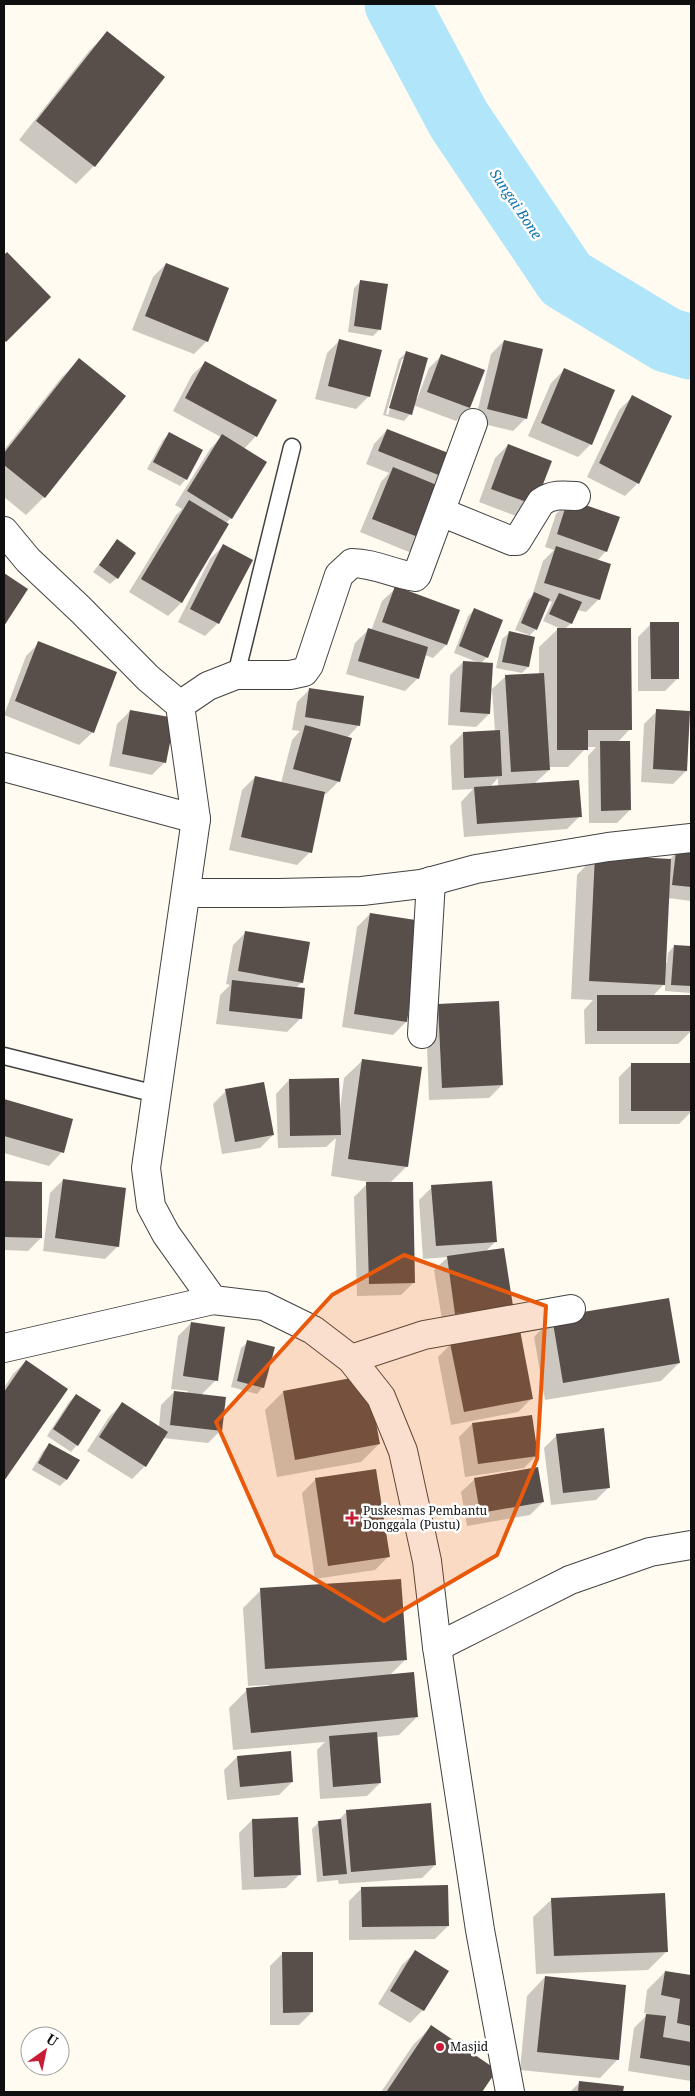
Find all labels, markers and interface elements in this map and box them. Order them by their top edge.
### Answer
water label: Sungai Bone [486,165,547,243]
place label: Puskesmas Pembantu Donggala (Pustu) [363,1502,488,1533]
marker: Puskesmas Pembantu Donggala (Pustu) [345,1511,359,1525]
north arrow [20,2026,70,2076]
text: U [43,2029,62,2051]
place label: Masjid [450,2038,489,2055]
marker: Masjid [434,2041,446,2053]

